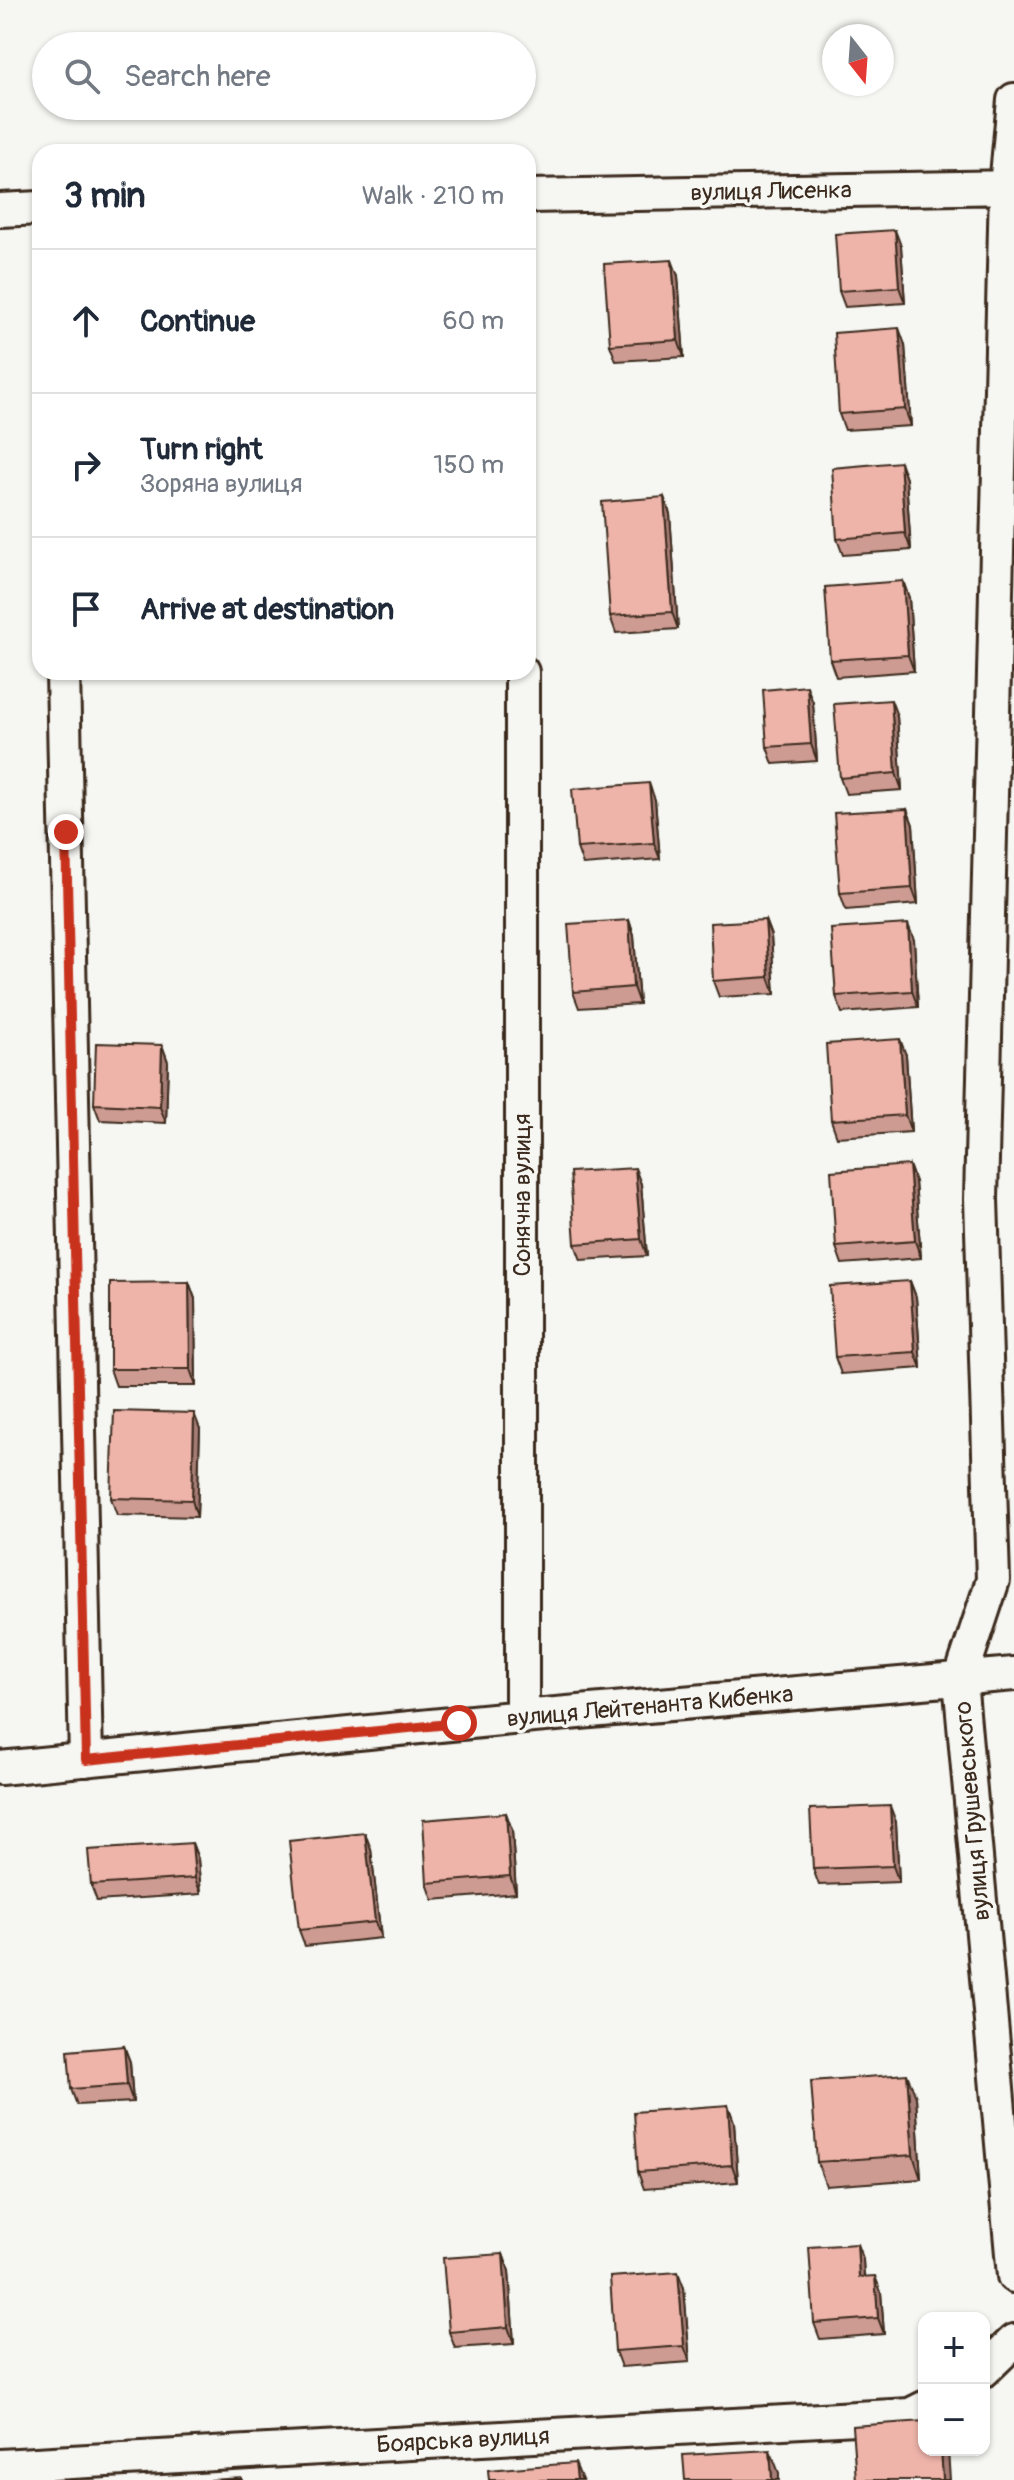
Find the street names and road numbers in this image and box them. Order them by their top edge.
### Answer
street label: вулиця Лисенка [690,176,852,207]
street label: Сонячна вулиця [508,1113,537,1277]
street label: вулиця Лейтенанта Кибенка [506,1680,795,1733]
street label: вулиця Грушевського [948,1700,997,1922]
street label: Боярська вулиця [376,2421,550,2460]

